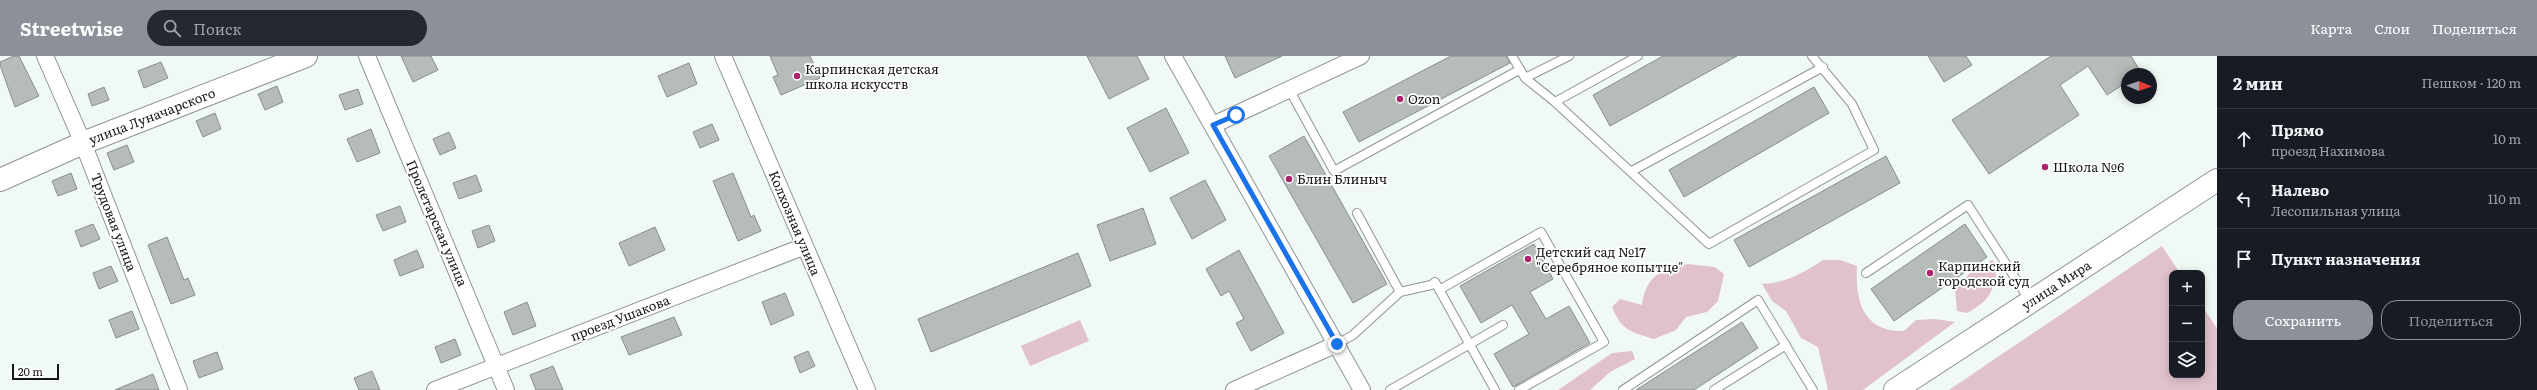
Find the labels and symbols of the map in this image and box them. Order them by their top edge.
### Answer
place label: Карпинская детская школа искусств [805,59,939,93]
north arrow [2121,68,2157,104]
marker: Карпинская детская школа искусств [792,71,802,81]
street label: улица Луначарского [86,82,218,148]
place label: Ozon [1408,89,1441,108]
marker: Ozon [1395,94,1405,104]
route start [1227,106,1245,124]
street label: Пролетарская улица [402,157,473,289]
place label: Школа №6 [2053,157,2124,176]
marker: Школа №6 [2040,162,2050,172]
street label: Колхозная улица [765,167,826,278]
place label: Блин Блиныч [1297,169,1387,188]
street label: Трудовая улица [87,170,142,274]
marker: Блин Блиныч [1284,174,1294,184]
place label: Детский сад №17 "Серебряное копытце" [1536,242,1683,276]
marker: Детский сад №17 "Серебряное копытце" [1523,254,1533,264]
street label: улица Мира [2017,255,2094,314]
place label: Карпинский городской суд [1938,256,2030,290]
marker: Карпинский городской суд [1925,268,1935,278]
street label: проезд Ушакова [567,290,672,345]
route end [1328,335,1346,353]
scale bar [12,362,59,381]

